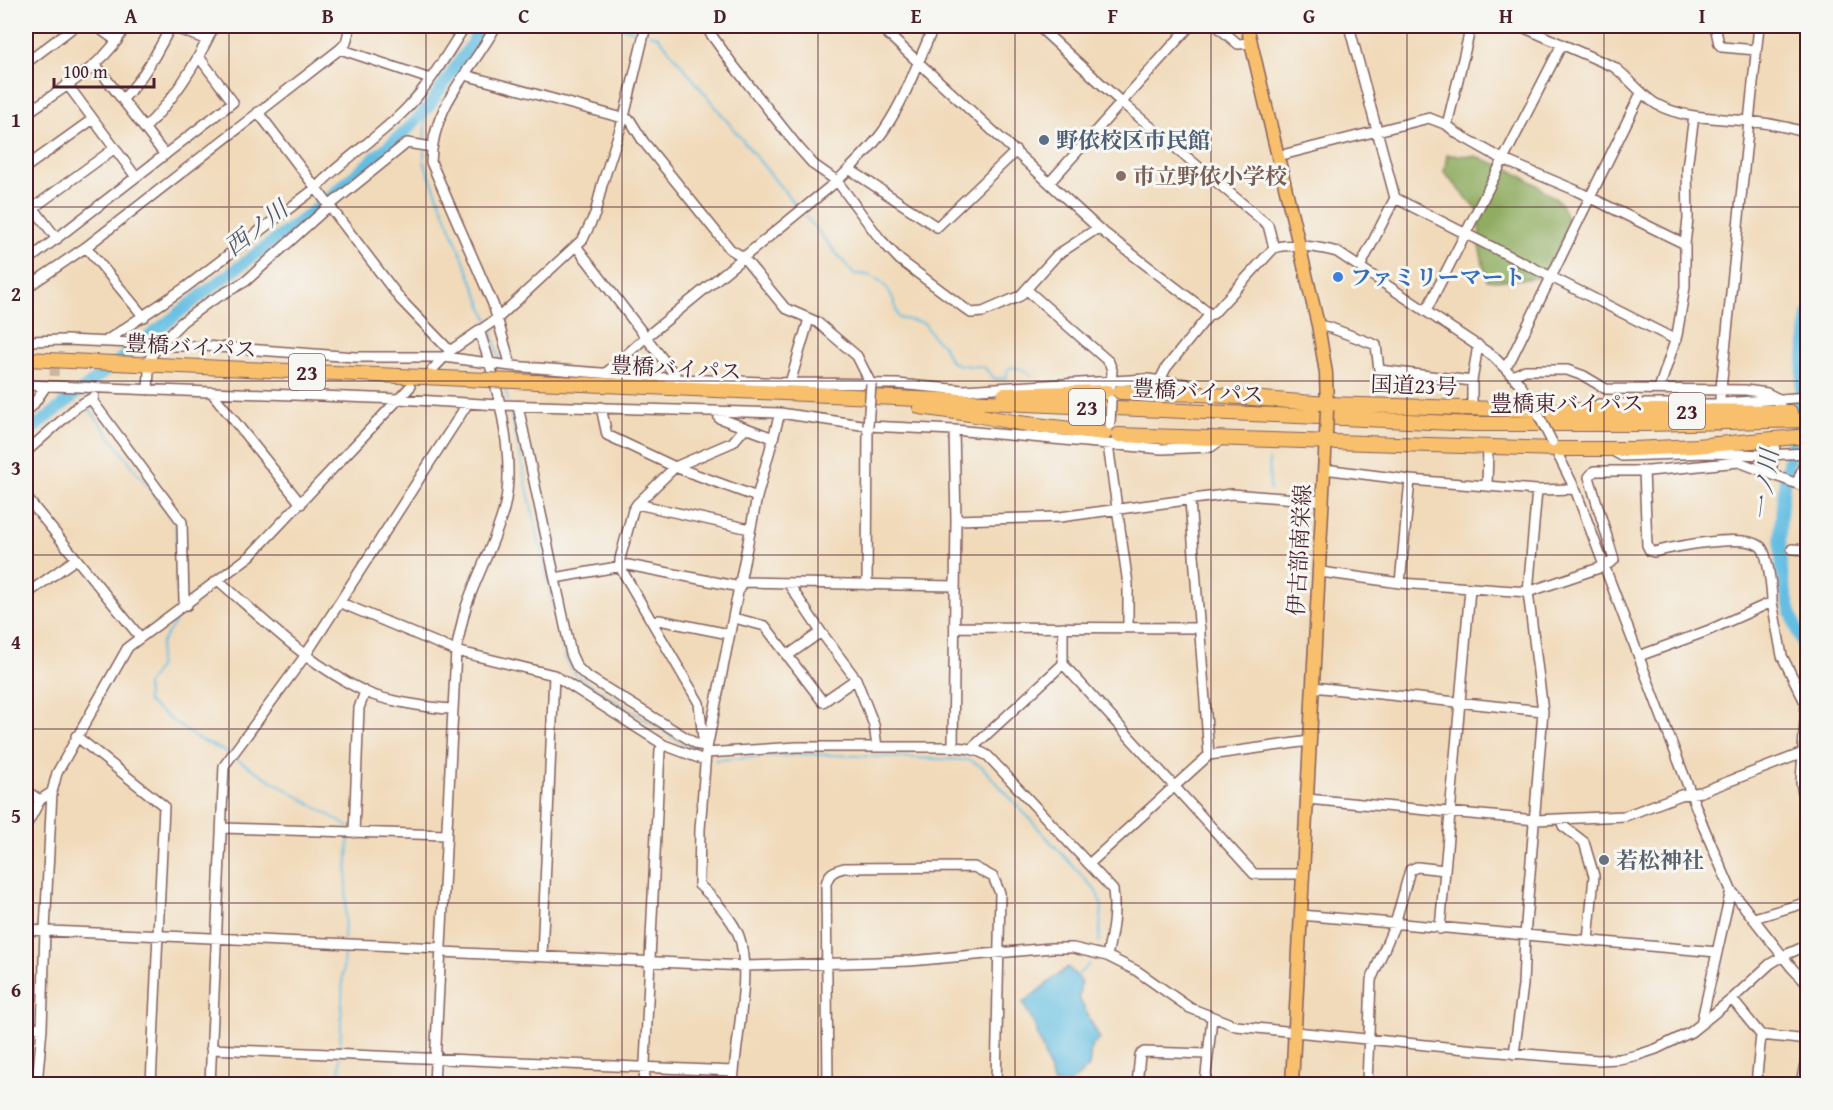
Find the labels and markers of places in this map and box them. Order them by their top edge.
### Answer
place label: 野依校区市民館 [1056,124,1210,156]
marker: 野依校区市民館 [1037,133,1051,147]
place label: 市立野依小学校 [1133,160,1287,192]
marker: 市立野依小学校 [1114,169,1128,183]
place label: ファミリーマート [1350,261,1526,293]
marker: ファミリーマート [1331,270,1345,284]
place label: 若松神社 [1616,844,1704,876]
marker: 若松神社 [1597,853,1611,867]

